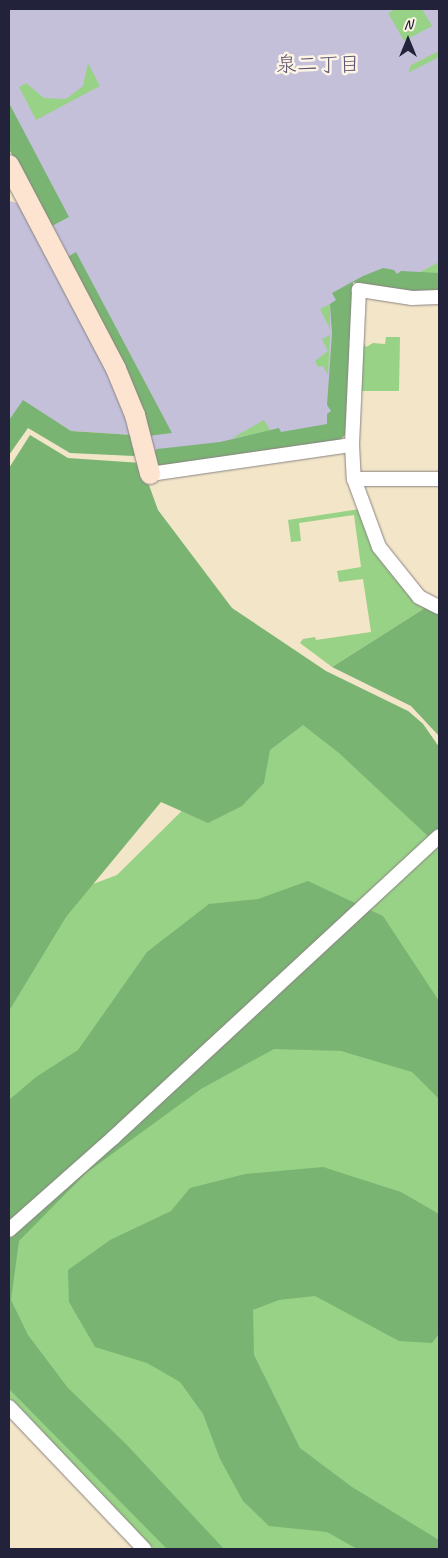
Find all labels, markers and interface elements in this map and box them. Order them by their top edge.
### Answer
north arrow [383,15,433,65]
text: N [404,16,412,33]
district label: 泉二丁目 [276,51,360,77]

